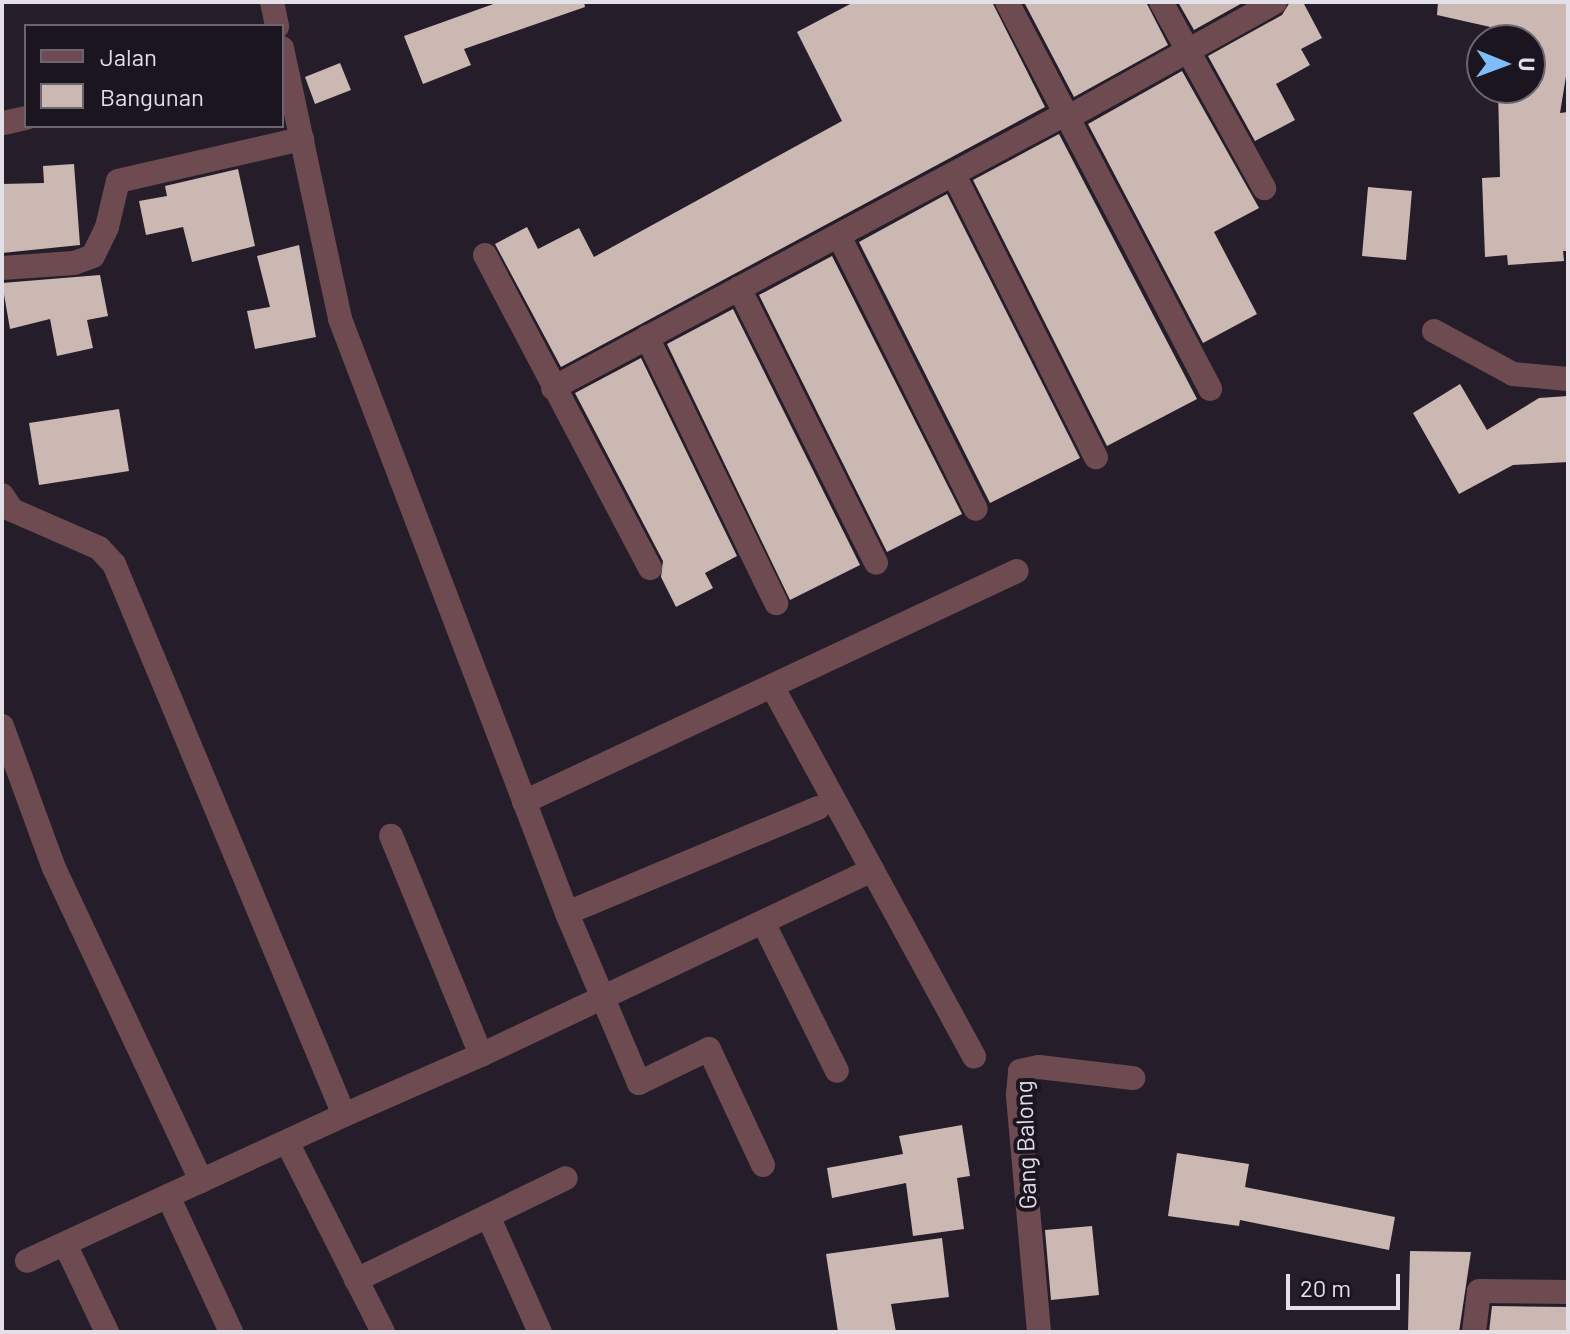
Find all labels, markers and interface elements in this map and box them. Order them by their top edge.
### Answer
legend [24,24,284,128]
north arrow [1466,24,1546,104]
text: Jalan [100,42,157,71]
text: U [1515,57,1541,72]
text: Bangunan [100,82,204,111]
street label: Gang Balong [1008,1080,1042,1210]
scale bar [1290,1258,1404,1308]
text: 20 m [1300,1273,1351,1302]

